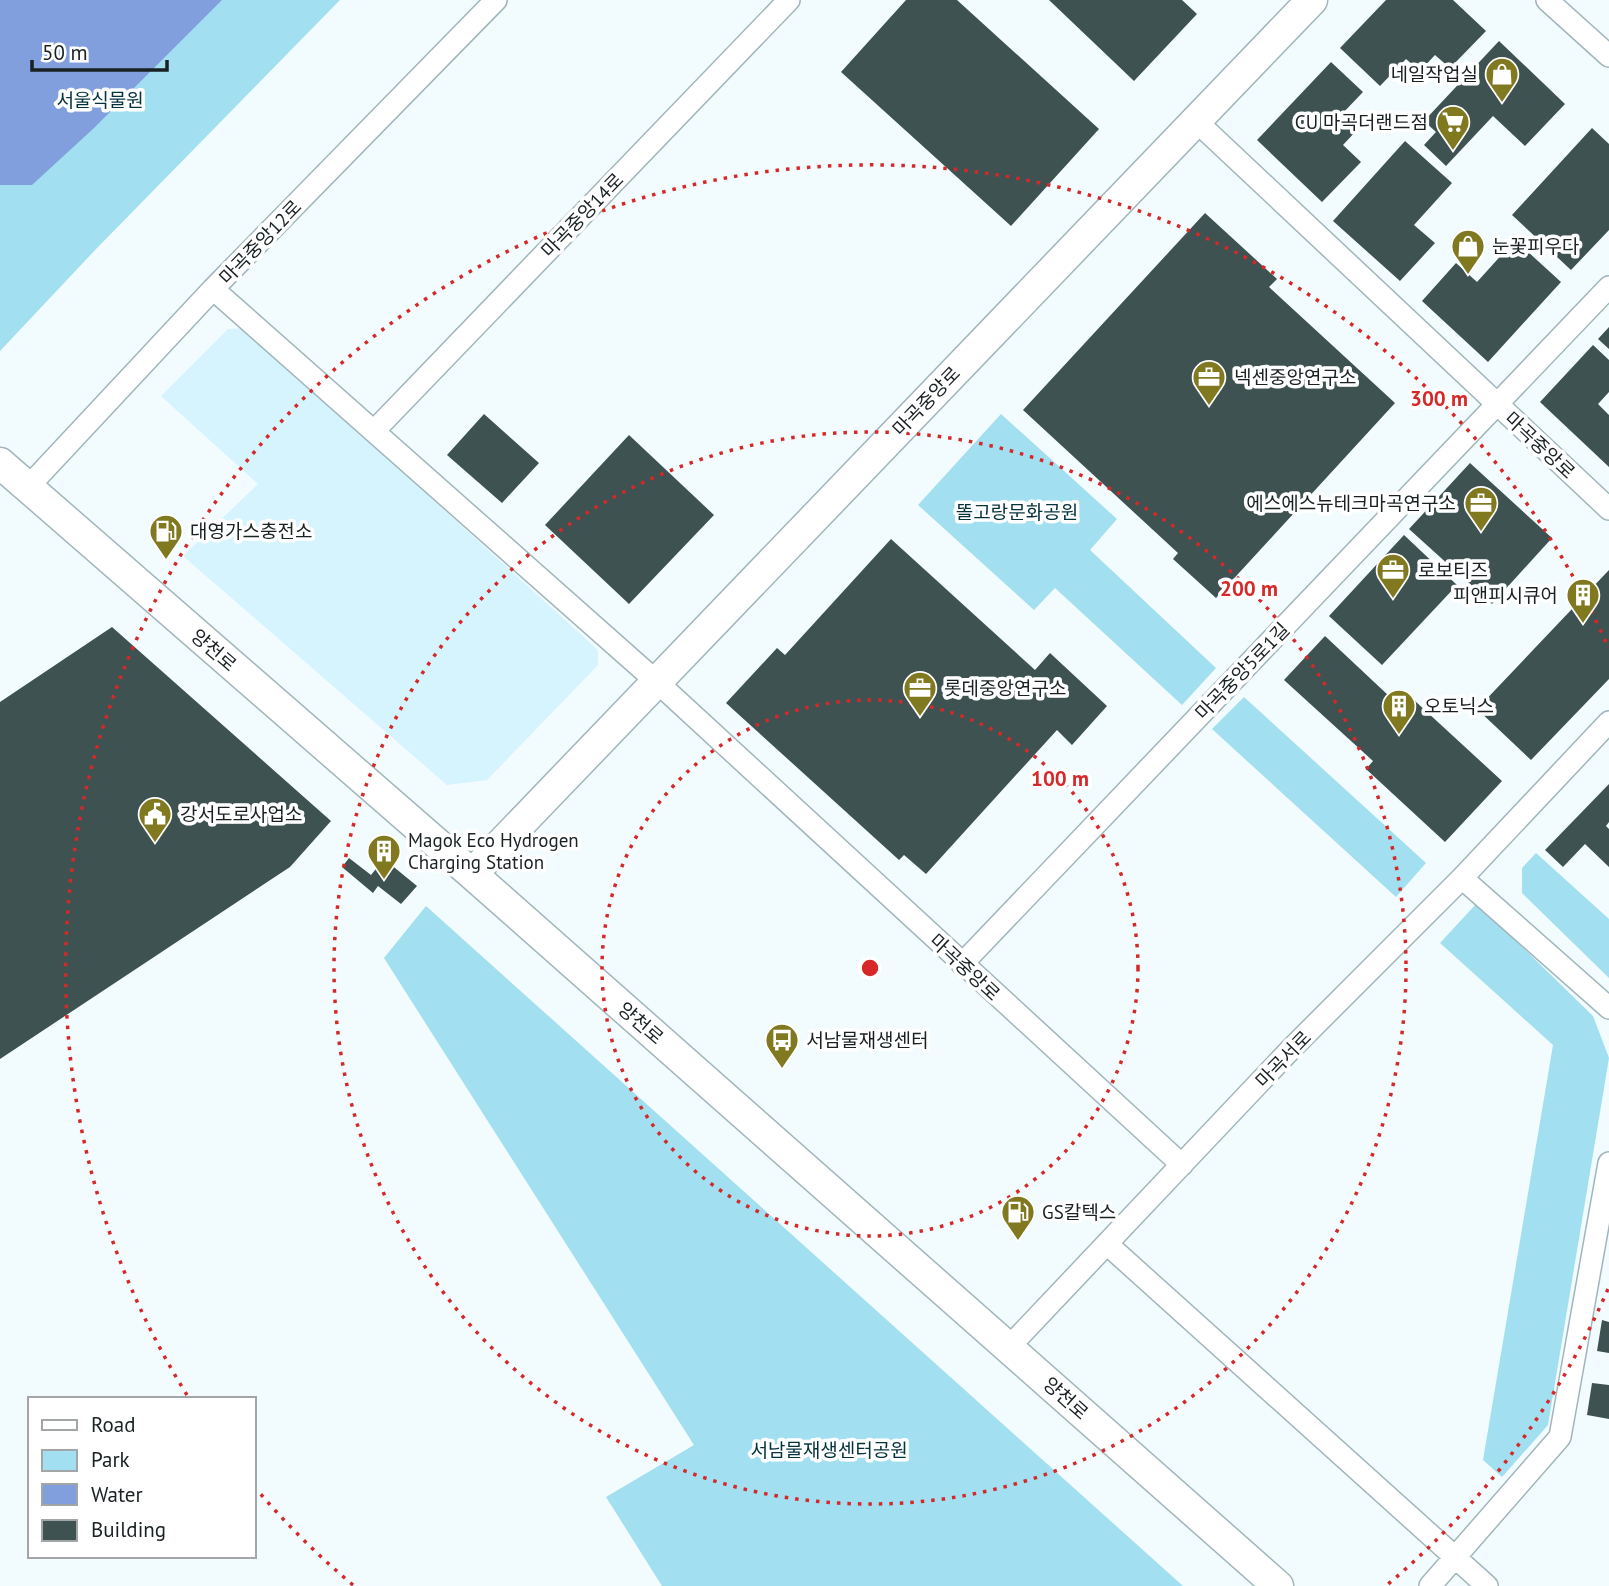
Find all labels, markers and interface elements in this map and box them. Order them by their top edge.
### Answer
scale bar [32,28,166,72]
text: 50 m [42,39,88,66]
shop icon: 네일작업실 [1483,55,1521,104]
place label: 네일작업실 [1391,62,1478,86]
park label: 서울식물원 [56,88,144,112]
supermarket icon: CU 마곡더랜드점 [1434,103,1472,152]
place label: CU 마곡더랜드점 [1295,110,1428,134]
street label: 마곡중앙14로 [536,168,628,262]
street label: 마곡중앙12로 [214,195,306,289]
shop icon: 눈꽃피우다 [1449,227,1487,276]
place label: 눈꽃피우다 [1492,234,1579,258]
office icon: 넥센중앙연구소 [1190,358,1228,407]
street label: 마곡중앙로 [887,361,965,441]
place label: 넥센중앙연구소 [1234,365,1356,389]
text: 300 m [1410,385,1468,412]
street label: 마곡중앙로 [1500,406,1580,484]
office icon: 에스에스뉴테크마곡연구소 [1462,484,1500,533]
place label: 에스에스뉴테크마곡연구소 [1246,491,1456,515]
park label: 똘고랑문화공원 [956,500,1078,524]
fuel station icon: 대영가스충전소 [147,512,185,561]
place label: 대영가스충전소 [190,519,312,543]
office icon: 로보티즈 [1374,551,1412,600]
place label: 로보티즈 [1418,558,1488,582]
text: 200 m [1220,575,1278,602]
building icon: 피앤피시큐어 [1564,576,1602,625]
place label: 피앤피시큐어 [1453,583,1558,607]
street label: 마곡중앙5로1길 [1190,617,1294,725]
street label: 양천로 [186,624,242,676]
office icon: 롯데중앙연구소 [901,669,939,718]
place label: 롯데중앙연구소 [944,676,1066,700]
building icon: 오토닉스 [1380,687,1418,736]
place label: 오토닉스 [1424,694,1494,718]
text: 100 m [1031,765,1089,792]
public building icon: 강서도로사업소 [136,795,174,844]
place label: 강서도로사업소 [180,802,302,826]
place label: Magok Eco Hydrogen Charging Station [408,828,579,874]
building icon: Magok Eco Hydrogen Charging Station [365,832,403,881]
street label: 마곡중앙로 [925,928,1005,1006]
centre of rings [858,956,882,980]
street label: 양천로 [613,997,669,1049]
bus stop icon: 서남물재생센터 [763,1021,801,1070]
street label: 마곡서로 [1250,1026,1316,1092]
place label: 서남물재생센터 [806,1028,928,1052]
fuel station icon: GS칼텍스 [999,1193,1037,1242]
place label: GS칼텍스 [1042,1200,1116,1224]
street label: 양천로 [1038,1372,1094,1424]
legend [28,1397,256,1558]
text: Road [91,1411,135,1438]
park label: 서남물재생센터공원 [750,1438,908,1462]
text: Park [91,1446,130,1473]
text: Water [91,1481,143,1508]
text: Building [91,1516,166,1543]

